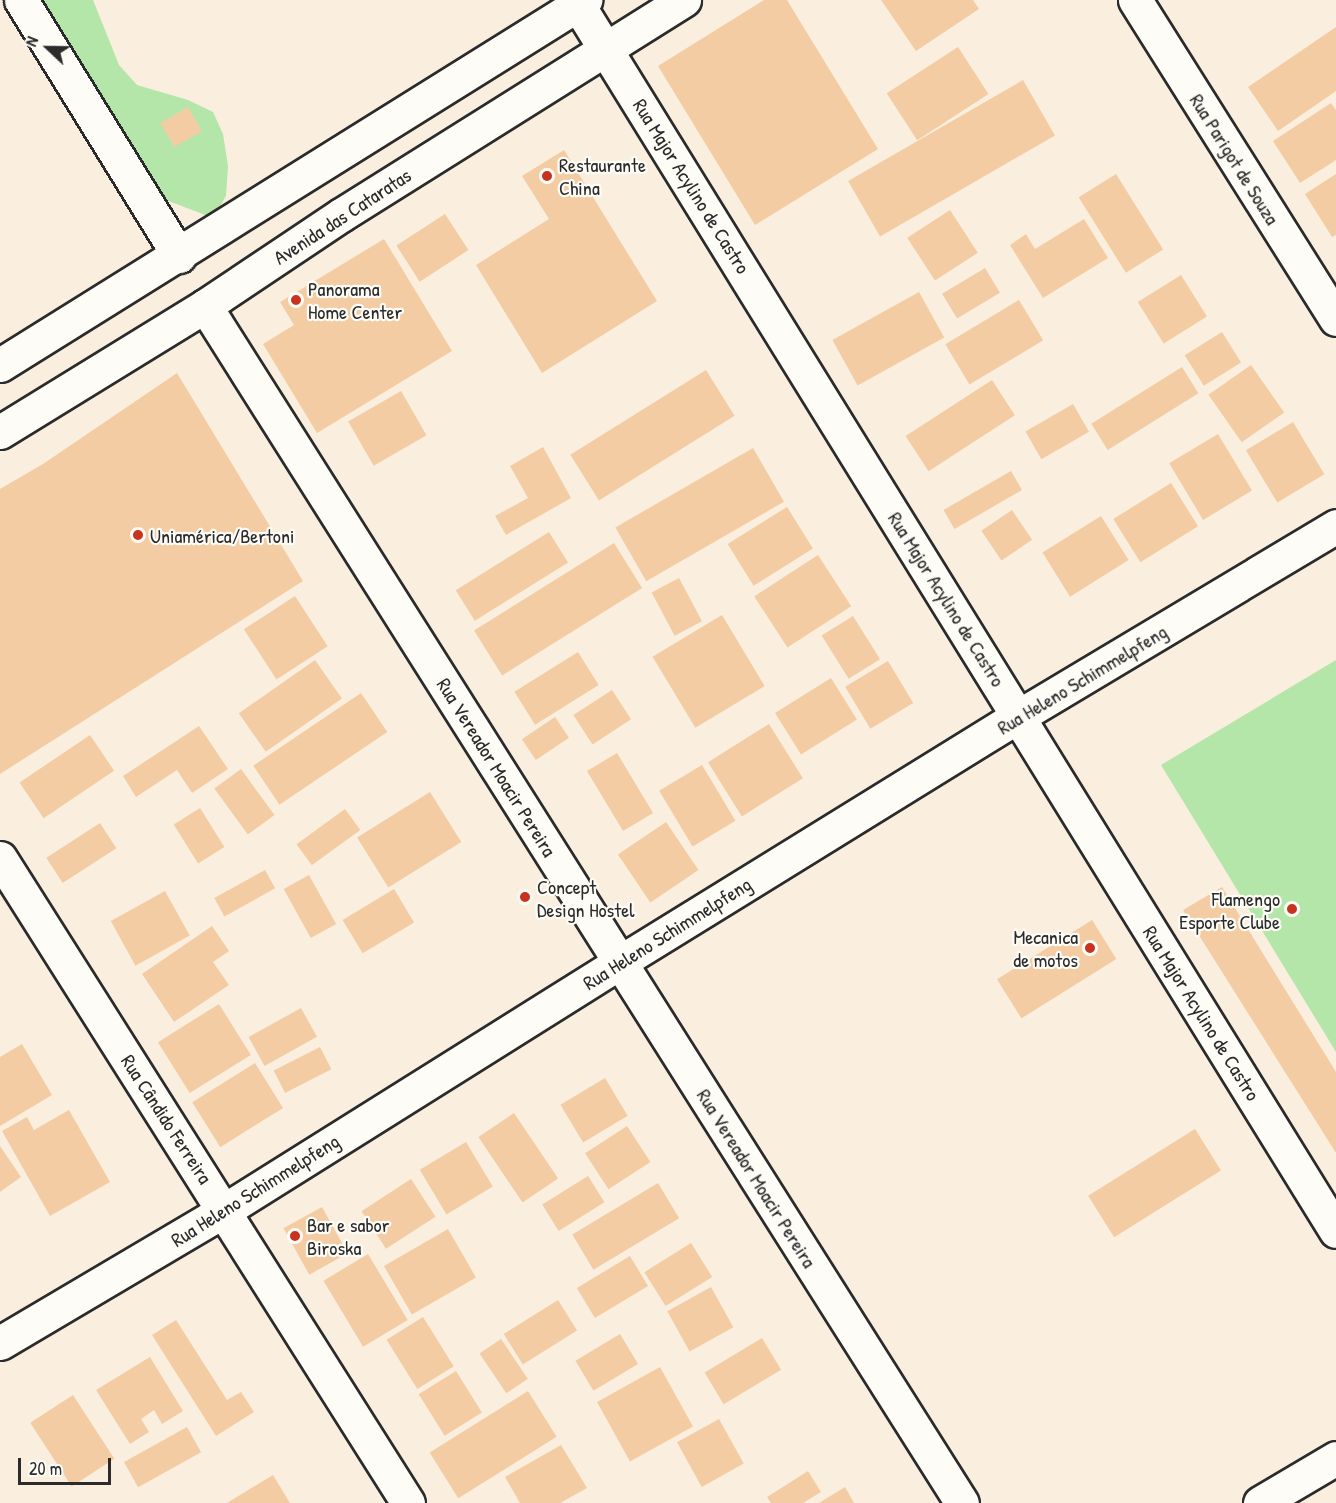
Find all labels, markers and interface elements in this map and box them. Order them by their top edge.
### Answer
north arrow [18,18,78,78]
text: N [20,33,43,49]
street label: Rua Parigot de Souza [1185,89,1285,229]
street label: Rua Major Acylino de Castro [628,94,756,278]
place label: Restaurante China [559,152,646,199]
street label: Avenida das Cataratas [269,163,415,269]
marker: Restaurante China [540,169,554,183]
place label: Panorama Home Center [308,276,402,323]
marker: Panorama Home Center [289,293,303,307]
street label: Rua Major Acylino de Castro [883,507,1011,691]
place label: Uniamérica/Bertoni [150,523,294,547]
marker: Uniamérica/Bertoni [131,528,145,542]
street label: Rua Heleno Schimmelpfeng [993,619,1171,739]
street label: Rua Vereador Moacir Pereira [432,673,562,861]
street label: Rua Heleno Schimmelpfeng [578,871,756,995]
place label: Concept Design Hostel [537,874,634,921]
place label: Flamengo Esporte Clube [1179,886,1280,933]
marker: Concept Design Hostel [518,890,532,904]
marker: Flamengo Esporte Clube [1285,902,1299,916]
street label: Rua Major Acylino de Castro [1138,921,1266,1105]
place label: Mecanica de motos [1013,924,1078,971]
marker: Mecanica de motos [1083,941,1097,955]
street label: Rua Cândido Ferreira [116,1050,218,1188]
street label: Rua Vereador Moacir Pereira [692,1084,822,1272]
street label: Rua Heleno Schimmelpfeng [166,1128,344,1252]
place label: Bar e sabor Biroska [307,1212,389,1259]
marker: Bar e sabor Biroska [288,1229,302,1243]
scale bar [21,1446,114,1484]
text: 20 m [29,1456,62,1481]

